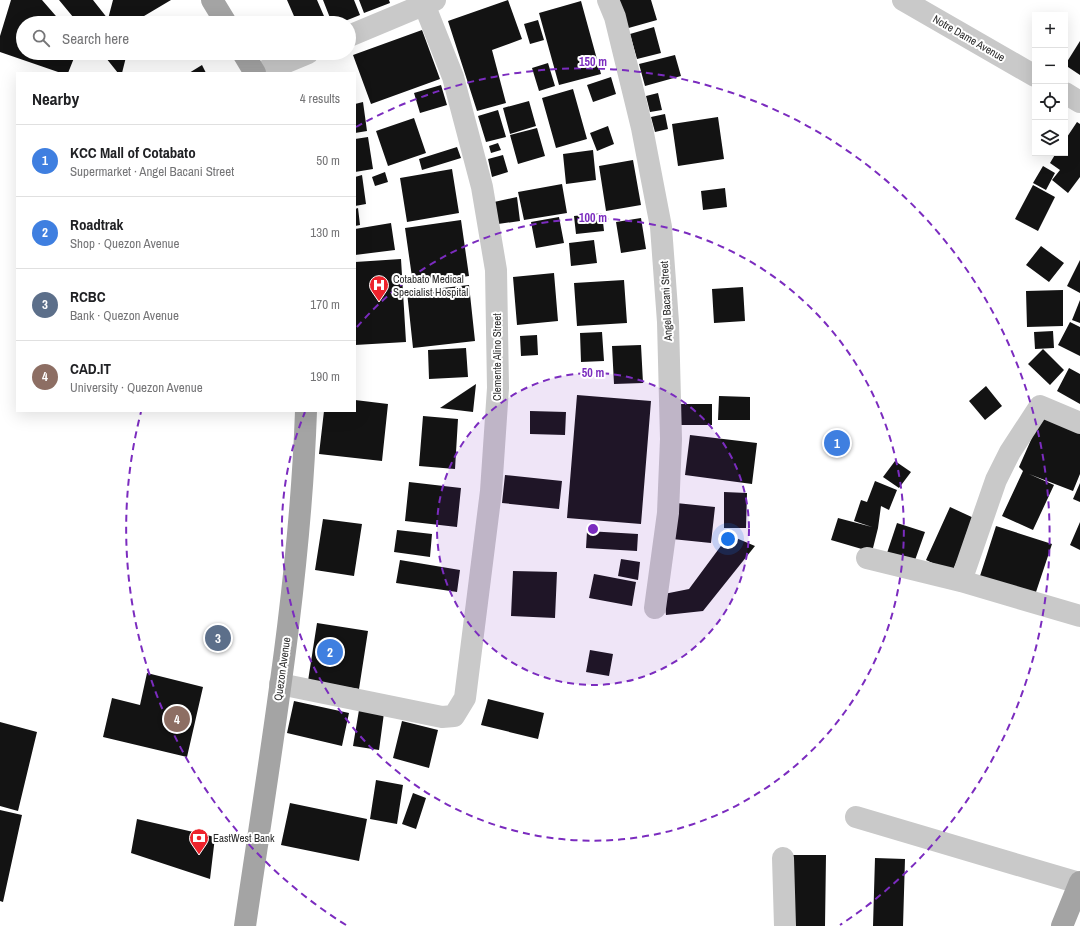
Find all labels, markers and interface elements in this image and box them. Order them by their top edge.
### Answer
street label: Notre Dame Avenue [930,12,1008,64]
map controls [1032,12,1068,156]
button: + [1032,12,1068,48]
search box [16,16,356,60]
icon: search [30,27,52,49]
text: Search here [62,28,129,49]
button: − [1032,48,1068,84]
text: 150 m [579,54,607,70]
button: locate [1032,84,1068,120]
text: Nearby [32,87,79,110]
text: 4 results [300,90,340,107]
button: layers [1032,120,1068,156]
text: KCC Mall of Cotabato [70,142,196,163]
text: 1 [42,152,48,169]
text: 50 m [316,152,340,169]
text: Supermarket · Angel Bacani Street [70,163,234,180]
text: 100 m [579,210,607,226]
text: Roadtrak [70,214,123,235]
text: 2 [42,224,48,241]
text: 130 m [310,224,340,241]
text: Shop · Quezon Avenue [70,235,179,252]
street label: Angel Bacani Street [657,260,675,342]
place label: Cotabato Medical Specialist Hospital [393,272,468,299]
hospital icon: Cotabato Medical Specialist Hospital [368,274,390,302]
text: RCBC [70,286,106,307]
text: 3 [42,296,48,313]
text: 170 m [310,296,340,313]
text: Bank · Quezon Avenue [70,307,179,324]
street label: Clemente Alino Street [490,313,504,401]
text: CAD.IT [70,358,111,379]
text: 50 m [582,365,604,381]
text: 4 [42,368,48,385]
text: 190 m [310,368,340,385]
text: University · Quezon Avenue [70,379,203,396]
pin: 1 [824,428,850,458]
centre of rings [586,522,600,536]
your location [718,529,738,549]
pin: 3 [205,623,231,653]
street label: Quezon Avenue [271,636,293,702]
pin: 2 [317,637,343,667]
pin: 4 [164,704,190,734]
bank icon: EastWest Bank [188,827,210,855]
place label: EastWest Bank [213,831,275,845]

